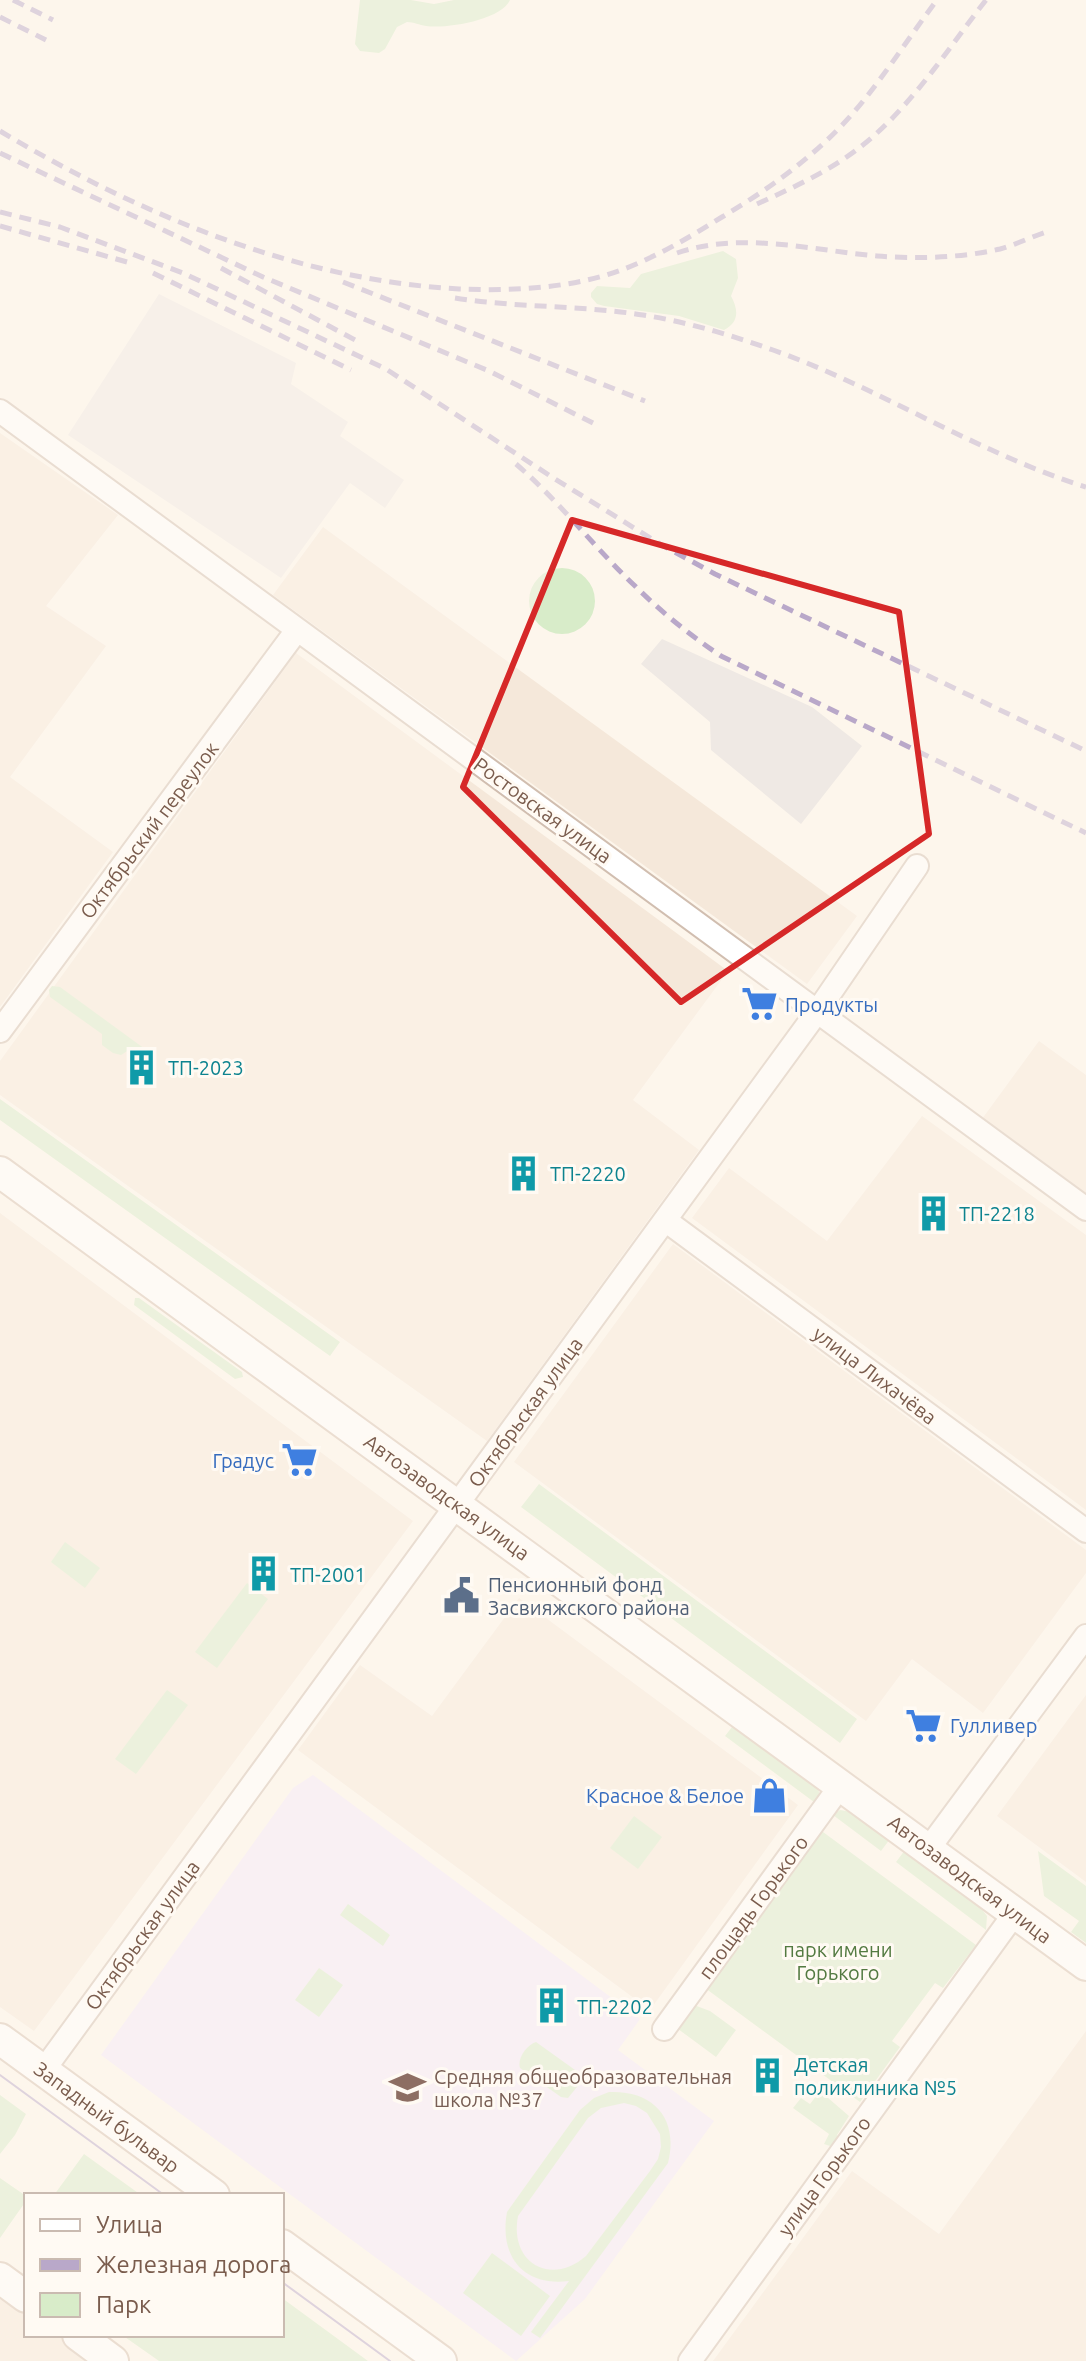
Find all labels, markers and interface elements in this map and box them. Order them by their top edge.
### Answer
street label: Октябрьский переулок [75,737,223,923]
street label: Ростовская улица [470,752,616,868]
supermarket icon: Продукты [740,985,778,1023]
place label: Продукты [785,993,878,1016]
building icon: ТП-2023 [123,1048,161,1086]
place label: ТП-2023 [168,1056,244,1079]
building icon: ТП-2220 [505,1154,543,1192]
place label: ТП-2220 [550,1162,626,1185]
building icon: ТП-2218 [914,1194,952,1232]
place label: ТП-2218 [959,1202,1035,1225]
street label: улица Лихачёва [809,1321,941,1429]
street label: Октябрьская улица [463,1333,587,1491]
street label: Автозаводская улица [360,1429,534,1565]
supermarket icon: Градус [281,1441,319,1479]
place label: Градус [213,1449,274,1472]
building icon: ТП-2001 [245,1555,283,1593]
place label: ТП-2001 [290,1563,366,1586]
place label: Пенсионный фонд Засвияжского района [488,1573,690,1619]
public building icon: Пенсионный фонд Засвияжского района [443,1577,481,1615]
supermarket icon: Гулливер [905,1706,943,1744]
place label: Гулливер [950,1714,1037,1737]
shop icon: Красное & Белое [751,1776,789,1814]
place label: Красное & Белое [586,1784,744,1807]
street label: Автозаводская улица [884,1810,1056,1948]
street label: площадь Горького [693,1831,813,1983]
street label: Октябрьская улица [80,1856,204,2014]
park label: парк имени Горького [783,1938,893,1984]
building icon: ТП-2202 [532,1987,570,2025]
place label: ТП-2202 [577,1995,653,2018]
place label: Детская поликлиника №5 [794,2053,957,2099]
building icon: Детская поликлиника №5 [749,2056,787,2094]
street label: Западный бульвар [30,2057,184,2177]
place label: Средняя общеобразовательная школа №37 [434,2065,732,2111]
school or university icon: Средняя общеобразовательная школа №37 [389,2069,427,2107]
street label: улица Горького [773,2112,875,2240]
legend [24,2193,284,2337]
text: Улица [96,2211,163,2238]
text: Железная дорога [96,2251,291,2278]
text: Парк [96,2291,151,2318]

